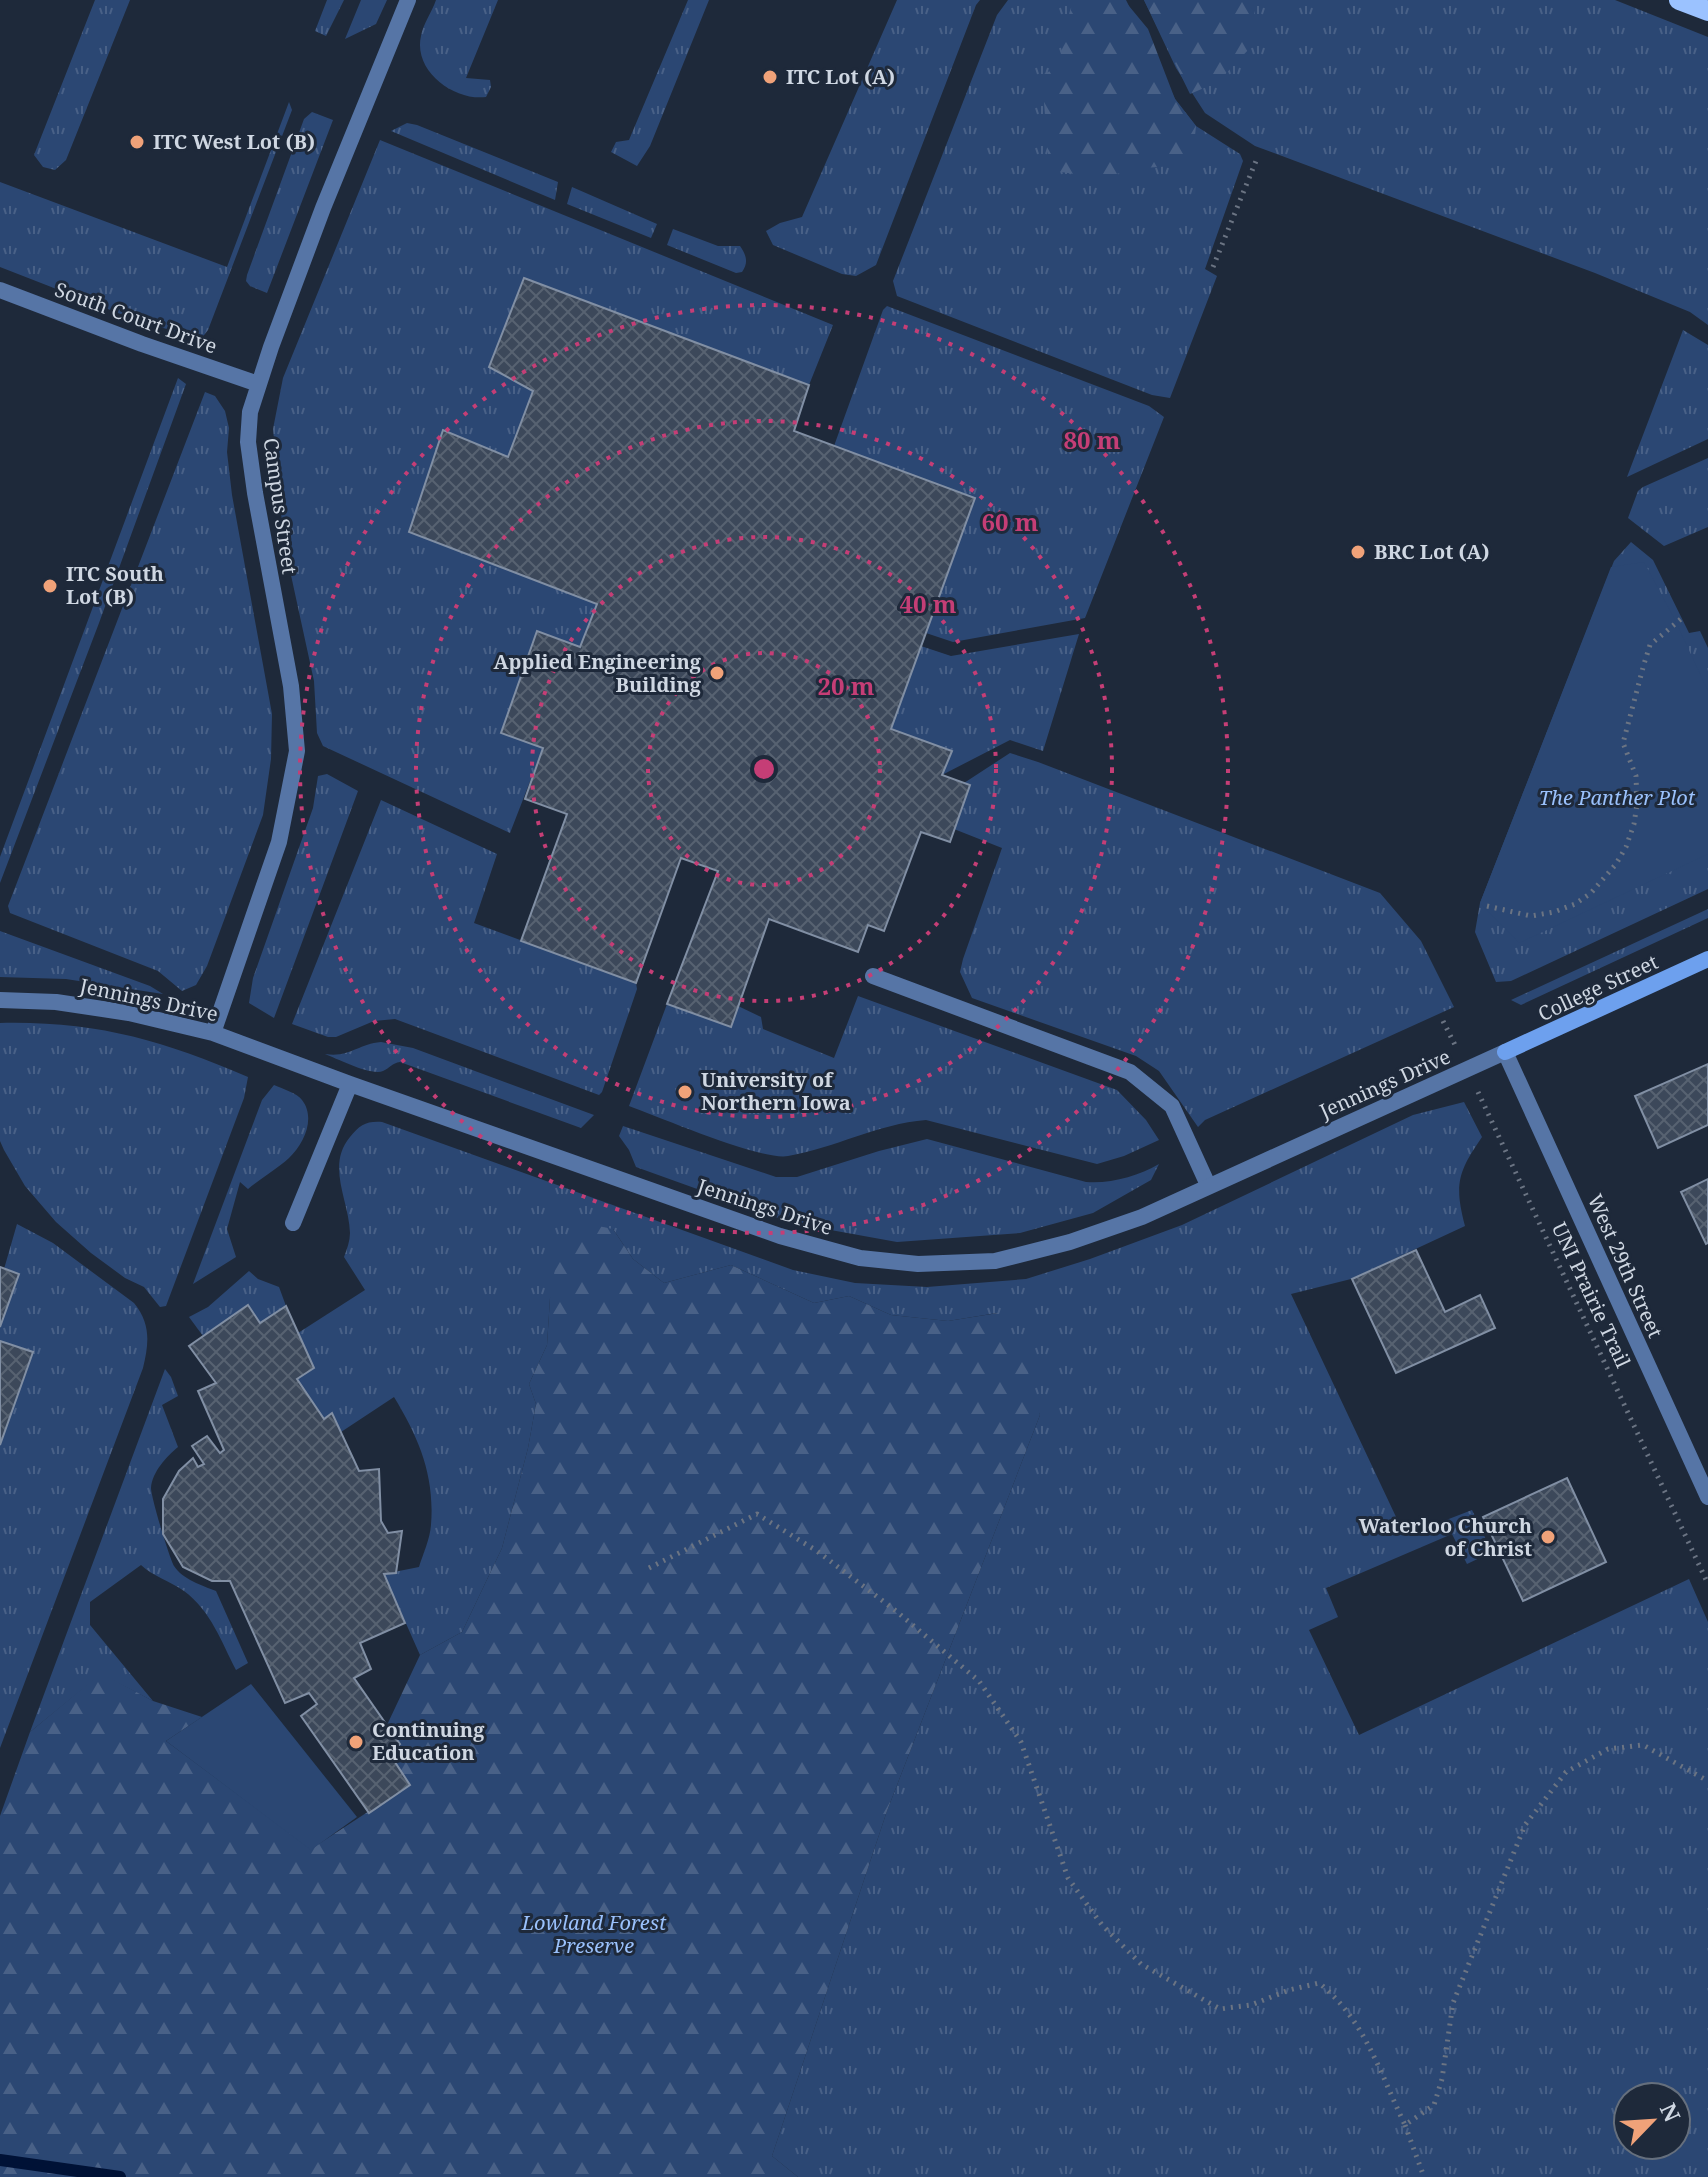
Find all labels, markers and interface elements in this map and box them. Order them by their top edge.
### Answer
place label: ITC Lot (A) [786,63,895,90]
marker: ITC Lot (A) [761,68,779,86]
place label: ITC West Lot (B) [153,128,315,155]
marker: ITC West Lot (B) [128,133,146,151]
street label: South Court Drive [51,276,221,359]
text: 80 m [1063,423,1121,456]
street label: Campus Street [258,436,303,576]
text: 60 m [981,505,1039,538]
place label: BRC Lot (A) [1374,538,1490,565]
marker: BRC Lot (A) [1349,543,1367,561]
place label: ITC South Lot (B) [66,560,164,610]
marker: ITC South Lot (B) [41,577,59,595]
text: 40 m [899,587,957,620]
place label: Applied Engineering Building [494,648,702,698]
marker: Applied Engineering Building [708,664,726,682]
text: 20 m [817,669,875,702]
centre of rings [750,755,778,783]
park label: The Panther Plot [1539,784,1696,811]
street label: College Street [1533,948,1662,1027]
street label: Jennings Drive [77,971,221,1027]
street label: Jennings Drive [1314,1043,1454,1125]
place label: University of Northern Iowa [701,1066,851,1116]
marker: University of Northern Iowa [676,1083,694,1101]
street label: Jennings Drive [693,1172,836,1241]
street label: West 29th Street [1582,1190,1669,1342]
street label: UNI Prairie Trail [1546,1218,1637,1372]
place label: Waterloo Church of Christ [1359,1512,1532,1562]
marker: Waterloo Church of Christ [1539,1528,1557,1546]
place label: Continuing Education [372,1716,485,1766]
marker: Continuing Education [347,1733,365,1751]
park label: Lowland Forest Preserve [521,1909,667,1959]
north arrow [1612,2081,1692,2161]
text: N [1654,2098,1688,2126]

